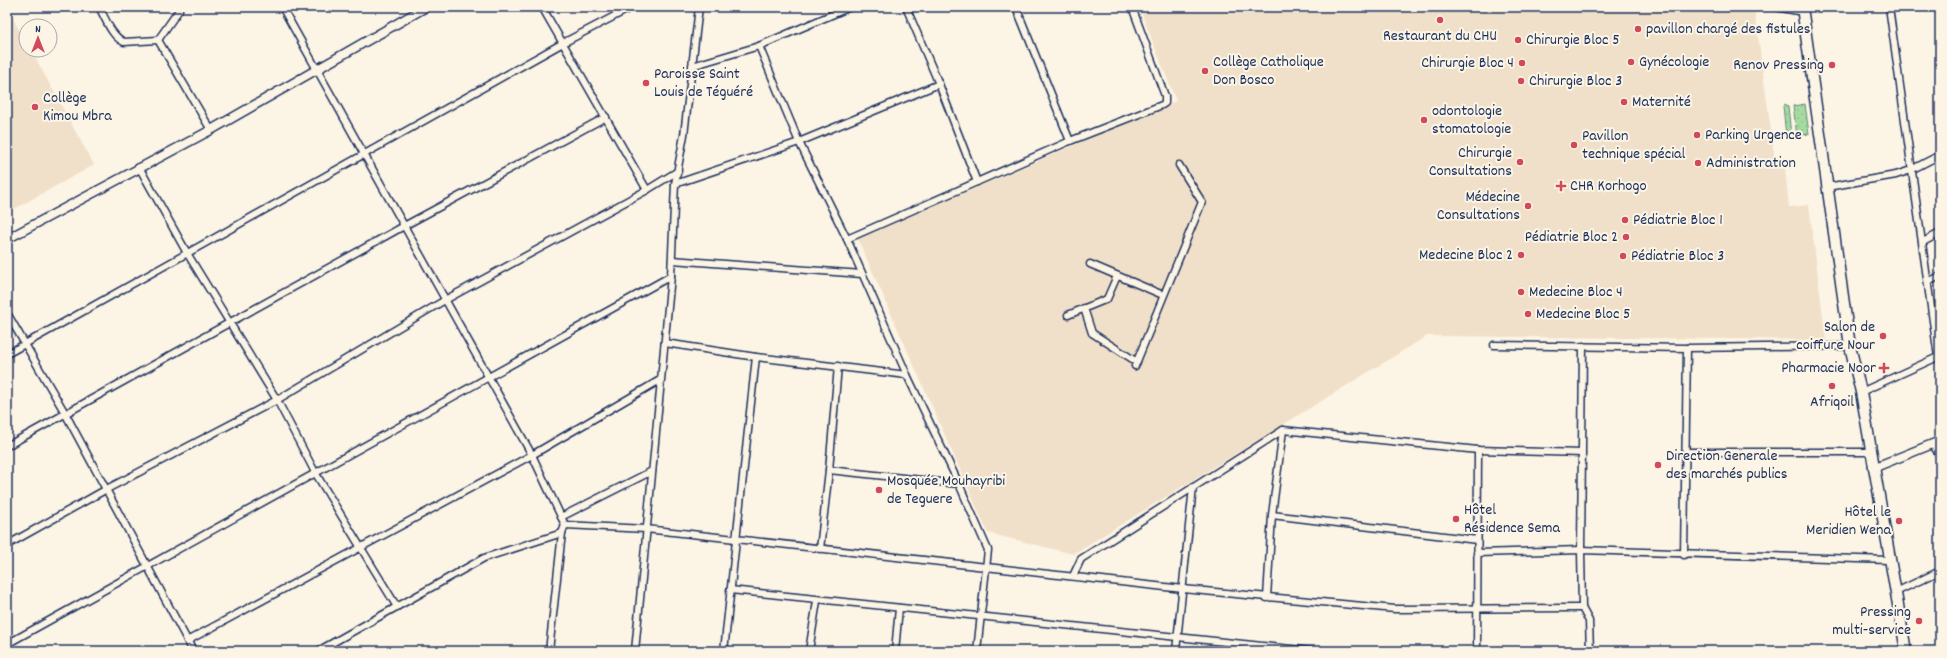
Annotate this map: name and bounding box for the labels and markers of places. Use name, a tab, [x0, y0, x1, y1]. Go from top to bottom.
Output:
marker: Restaurant du CHU	[1435, 15, 1445, 25]
place label: pavillon chargé des fistules	[1646, 18, 1811, 41]
marker: pavillon chargé des fistules	[1633, 24, 1643, 34]
place label: Restaurant du CHU	[1383, 25, 1497, 48]
place label: Chirurgie Bloc 5	[1526, 29, 1620, 52]
marker: Chirurgie Bloc 5	[1513, 35, 1523, 45]
place label: Collège Catholique Don Bosco	[1213, 51, 1324, 92]
place label: Gynécologie	[1639, 51, 1709, 74]
place label: Chirurgie Bloc 4	[1421, 52, 1514, 75]
place label: Renov Pressing	[1733, 54, 1824, 77]
marker: Gynécologie	[1626, 57, 1636, 67]
marker: Chirurgie Bloc 4	[1517, 58, 1527, 68]
marker: Renov Pressing	[1827, 60, 1837, 70]
place label: Paroisse Saint Louis de Téguéré	[654, 63, 753, 104]
marker: Collège Catholique Don Bosco	[1200, 66, 1210, 76]
place label: Chirurgie Bloc 3	[1529, 70, 1622, 93]
marker: Chirurgie Bloc 3	[1516, 76, 1526, 86]
marker: Paroisse Saint Louis de Téguéré	[641, 78, 651, 88]
place label: Collège Kimou Mbra	[43, 87, 112, 128]
place label: Maternité	[1632, 91, 1691, 114]
marker: Maternité	[1619, 97, 1629, 107]
place label: odontologie stomatologie	[1432, 100, 1511, 141]
marker: Collège Kimou Mbra	[30, 102, 40, 112]
marker: odontologie stomatologie	[1419, 115, 1429, 125]
place label: Parking Urgence	[1705, 124, 1802, 147]
place label: Pavillon technique spécial	[1582, 125, 1686, 166]
marker: Parking Urgence	[1692, 130, 1702, 140]
marker: Pavillon technique spécial	[1569, 140, 1579, 150]
place label: Chirurgie Consultations	[1429, 142, 1512, 183]
place label: Administration	[1706, 152, 1796, 175]
marker: Chirurgie Consultations	[1515, 157, 1525, 167]
marker: Administration	[1693, 158, 1703, 168]
place label: CHR Korhogo	[1570, 175, 1647, 198]
marker: CHR Korhogo	[1555, 180, 1567, 192]
place label: Médecine Consultations	[1437, 186, 1520, 227]
marker: Médecine Consultations	[1523, 201, 1533, 211]
place label: Pédiatrie Bloc 1	[1633, 209, 1723, 232]
marker: Pédiatrie Bloc 1	[1620, 215, 1630, 225]
place label: Pédiatrie Bloc 2	[1525, 226, 1618, 249]
marker: Pédiatrie Bloc 2	[1621, 232, 1631, 242]
place label: Medecine Bloc 2	[1419, 244, 1513, 267]
place label: Pédiatrie Bloc 3	[1631, 245, 1724, 268]
marker: Medecine Bloc 2	[1516, 250, 1526, 260]
marker: Pédiatrie Bloc 3	[1618, 251, 1628, 261]
place label: Medecine Bloc 4	[1529, 281, 1623, 304]
marker: Medecine Bloc 4	[1516, 287, 1526, 297]
place label: Medecine Bloc 5	[1536, 303, 1630, 326]
marker: Medecine Bloc 5	[1523, 309, 1533, 319]
place label: Salon de coiffure Nour	[1796, 316, 1875, 357]
marker: Salon de coiffure Nour	[1878, 331, 1888, 341]
place label: Pharmacie Noor	[1781, 357, 1876, 380]
marker: Pharmacie Noor	[1879, 363, 1889, 373]
marker: Afriqoil	[1827, 381, 1837, 391]
place label: Afriqoil	[1810, 391, 1854, 414]
place label: Direction Generale des marchés publics	[1666, 445, 1788, 486]
marker: Direction Generale des marchés publics	[1653, 460, 1663, 470]
place label: Mosquée Mouhayribi de Teguere	[887, 470, 1005, 511]
marker: Mosquée Mouhayribi de Teguere	[874, 485, 884, 495]
place label: Hôtel Résidence Sema	[1464, 499, 1561, 540]
place label: Hôtel le Meridien Wena	[1806, 501, 1891, 542]
marker: Hôtel Résidence Sema	[1451, 514, 1461, 524]
marker: Hôtel le Meridien Wena	[1894, 516, 1904, 526]
place label: Pressing multi-service	[1832, 601, 1911, 642]
marker: Pressing multi-service	[1914, 616, 1924, 626]

